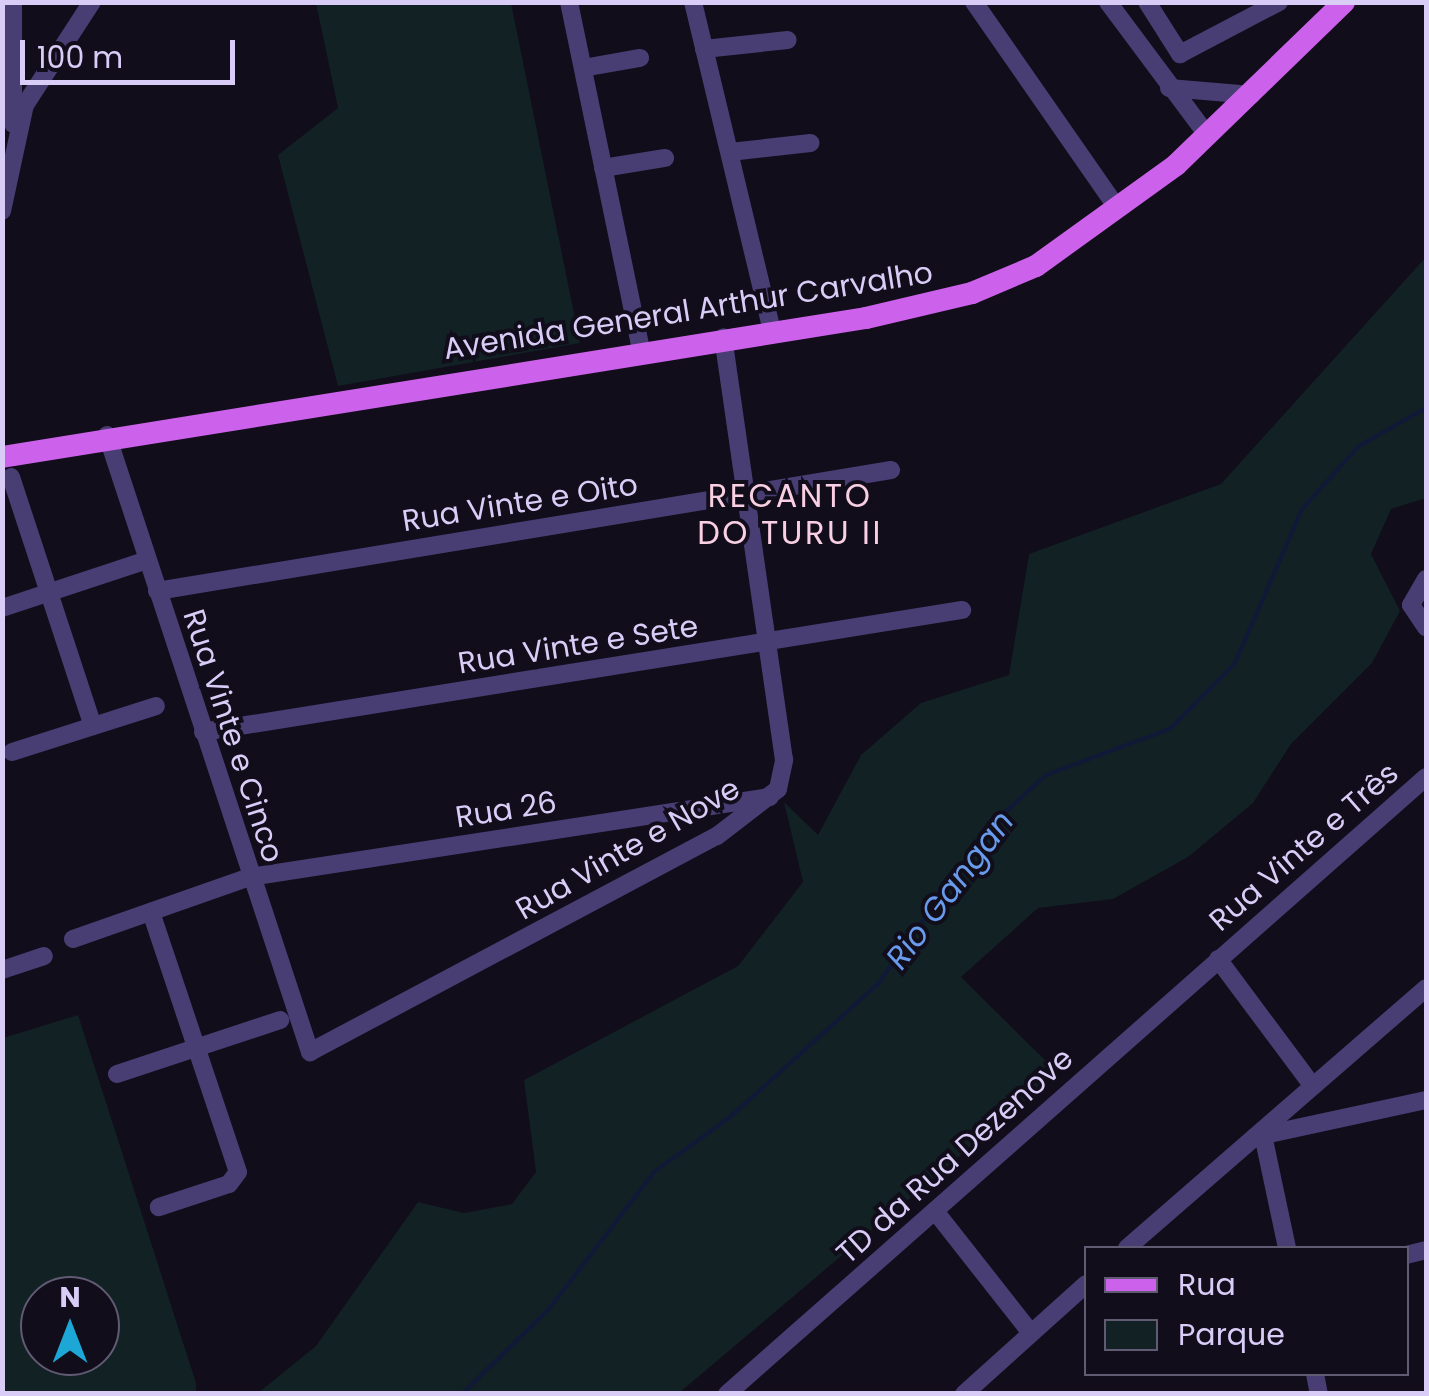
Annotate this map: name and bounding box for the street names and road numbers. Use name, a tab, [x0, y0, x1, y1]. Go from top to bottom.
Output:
street label: Avenida General Arthur Carvalho	[441, 255, 935, 367]
street label: Rua Vinte e Oito	[400, 467, 640, 539]
street label: Rua Vinte e Cinco	[175, 605, 291, 867]
street label: Rua Vinte e Sete	[455, 608, 701, 682]
street label: Rua Vinte e Três	[1202, 755, 1406, 939]
street label: Rua Vinte e Nove	[510, 770, 746, 928]
street label: Rua 26	[453, 784, 559, 836]
street label: TD da Rua Dezenove	[829, 1040, 1081, 1272]

